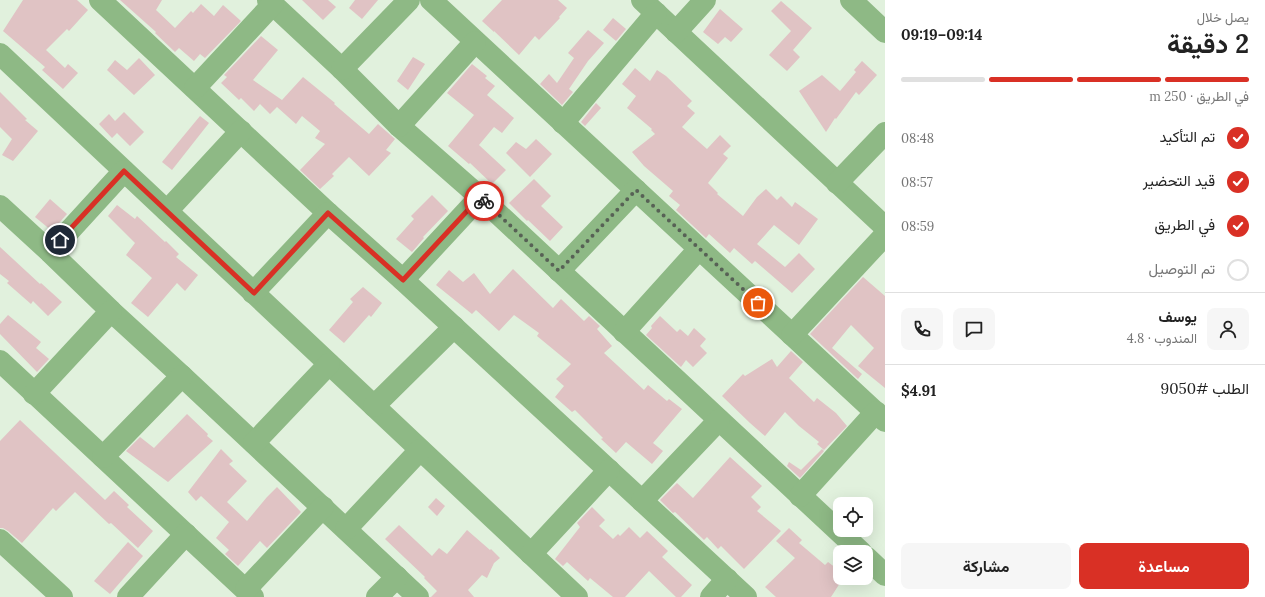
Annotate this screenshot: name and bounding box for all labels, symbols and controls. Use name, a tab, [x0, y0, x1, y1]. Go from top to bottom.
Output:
text: يصل خلال	[1197, 9, 1249, 26]
text: 09:14–09:19	[901, 25, 982, 44]
text: 2 دقيقة	[1167, 27, 1249, 60]
text: في الطريق · 250 m	[1149, 88, 1249, 105]
text: تم التأكيد	[1159, 127, 1215, 146]
icon: check	[1227, 127, 1249, 149]
text: 08:48	[901, 130, 934, 147]
text: قيد التحضير	[1143, 171, 1215, 190]
icon: check	[1227, 171, 1249, 193]
text: 08:57	[901, 174, 933, 191]
courier	[464, 181, 504, 221]
icon: bike	[473, 190, 495, 212]
text: في الطريق	[1155, 215, 1215, 234]
icon: check	[1227, 215, 1249, 237]
text: 08:59	[901, 218, 934, 235]
pin	[43, 223, 77, 257]
icon: home	[49, 229, 71, 251]
text: تم التوصيل	[1149, 259, 1215, 278]
pin	[741, 286, 775, 320]
icon: bag	[747, 292, 769, 314]
text: يوسف	[1159, 307, 1197, 326]
button: phone	[901, 308, 943, 350]
button: chat	[953, 308, 995, 350]
button: person	[1207, 308, 1249, 350]
text: المندوب · 4.8	[1127, 330, 1197, 347]
text: الطلب #9050	[1160, 379, 1249, 398]
text: $4.91	[901, 381, 936, 400]
map controls	[833, 497, 873, 585]
button: locate	[833, 497, 873, 537]
button: مشاركة	[901, 543, 1071, 589]
button: مساعدة	[1079, 543, 1249, 589]
button: layers	[833, 545, 873, 585]

